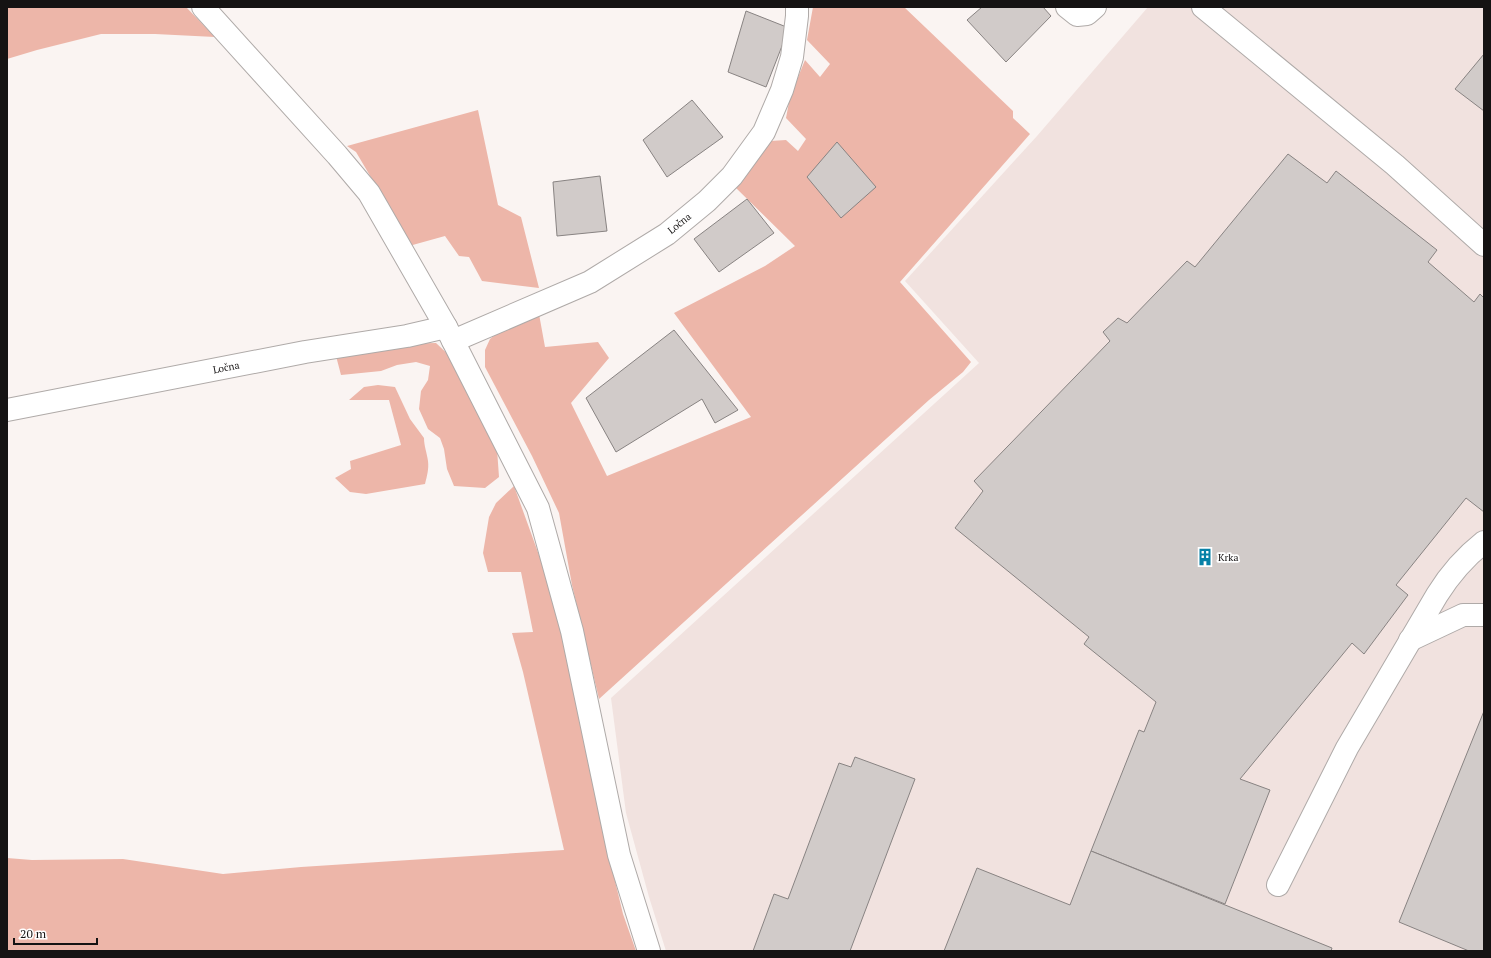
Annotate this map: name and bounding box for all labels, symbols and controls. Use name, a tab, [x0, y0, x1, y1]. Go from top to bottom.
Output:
street label: Ločna	[665, 210, 694, 237]
street label: Ločna	[212, 359, 240, 376]
building icon: Krka	[1195, 547, 1215, 567]
place label: Krka	[1218, 551, 1239, 564]
scale bar	[14, 920, 97, 946]
text: 20 m	[20, 926, 47, 941]

